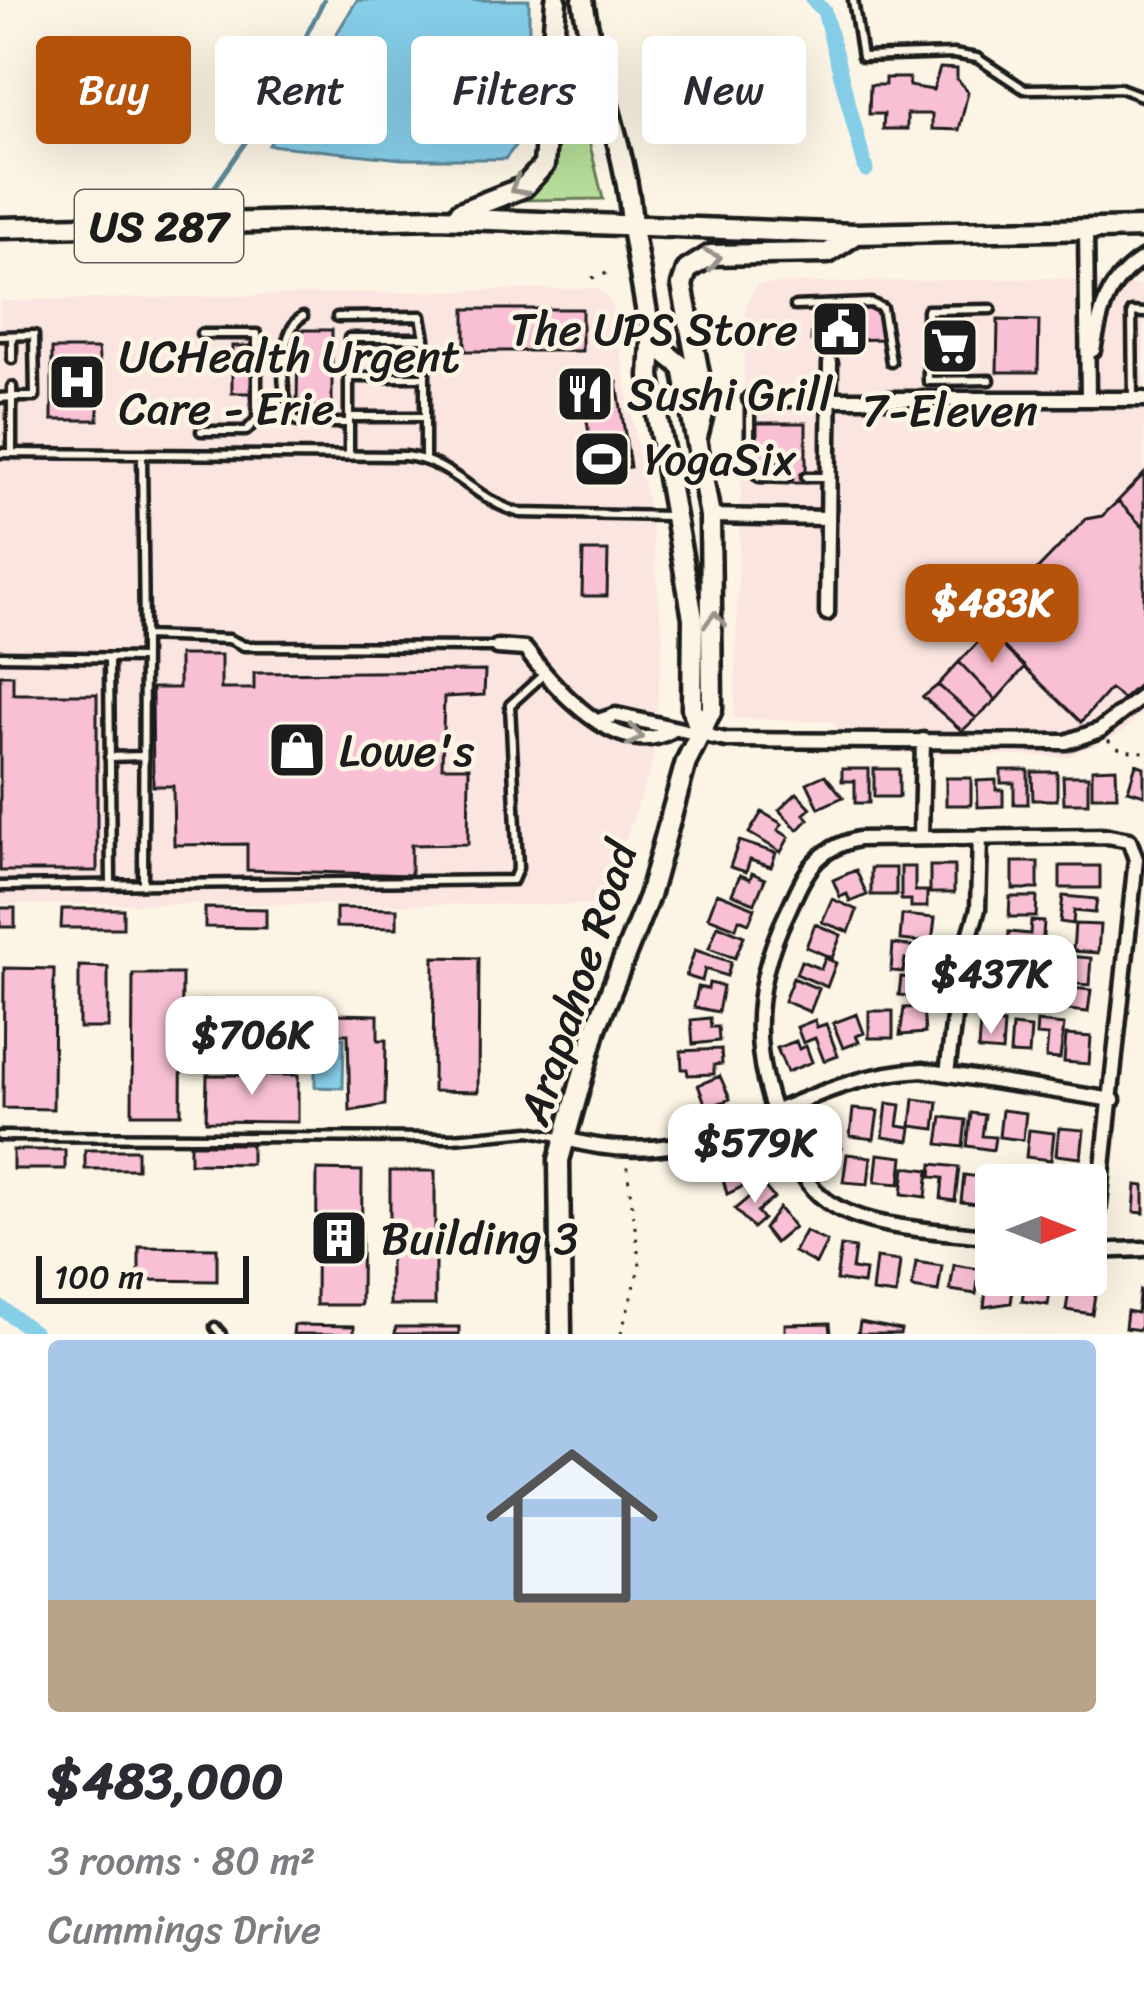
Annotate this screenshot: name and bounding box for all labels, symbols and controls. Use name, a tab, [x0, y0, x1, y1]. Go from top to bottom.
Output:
chip: Buy	[36, 36, 191, 144]
chip: Rent	[215, 36, 387, 144]
chip: Filters	[411, 36, 618, 144]
chip: New	[642, 36, 806, 144]
one-way arrow	[509, 173, 531, 196]
road number: US 287	[75, 190, 243, 262]
one-way arrow	[703, 247, 723, 273]
place label: The UPS Store	[510, 290, 798, 370]
public building icon: The UPS Store	[809, 298, 871, 360]
supermarket icon: 7-Eleven	[919, 315, 981, 377]
place label: UCHealth Urgent Care - Erie	[119, 317, 460, 449]
hospital icon: UCHealth Urgent Care - Erie	[46, 351, 108, 413]
place label: Sushi Grill	[627, 355, 834, 435]
restaurant icon: Sushi Grill	[554, 363, 616, 425]
place label: 7-Eleven	[862, 371, 1038, 451]
place label: YogaSix	[644, 420, 797, 500]
sports icon: YogaSix	[571, 428, 633, 490]
pin: $483K	[908, 564, 1076, 666]
text: $483K	[932, 568, 1052, 637]
one-way arrow	[702, 610, 728, 629]
place label: Lowe's	[339, 711, 475, 791]
shop icon: Lowe's	[266, 719, 328, 781]
one-way arrow	[624, 722, 644, 747]
street label: Arapahoe Road	[494, 828, 662, 1136]
pin: $437K	[907, 935, 1075, 1037]
text: $437K	[932, 939, 1050, 1008]
pin: $706K	[168, 996, 336, 1098]
text: $706K	[192, 1000, 312, 1069]
pin: $579K	[671, 1104, 839, 1206]
text: $579K	[695, 1108, 815, 1177]
north arrow	[975, 1164, 1107, 1296]
map controls	[975, 1164, 1107, 1296]
place label: Building 3	[381, 1199, 578, 1279]
building icon: Building 3	[308, 1207, 370, 1269]
text: 100 m	[54, 1248, 144, 1306]
scale bar	[36, 1250, 249, 1303]
icon: home	[464, 1418, 680, 1634]
text: $483,000	[48, 1736, 283, 1826]
text: 3 rooms · 80 m²	[48, 1826, 315, 1895]
text: Cummings Drive	[48, 1895, 321, 1964]

